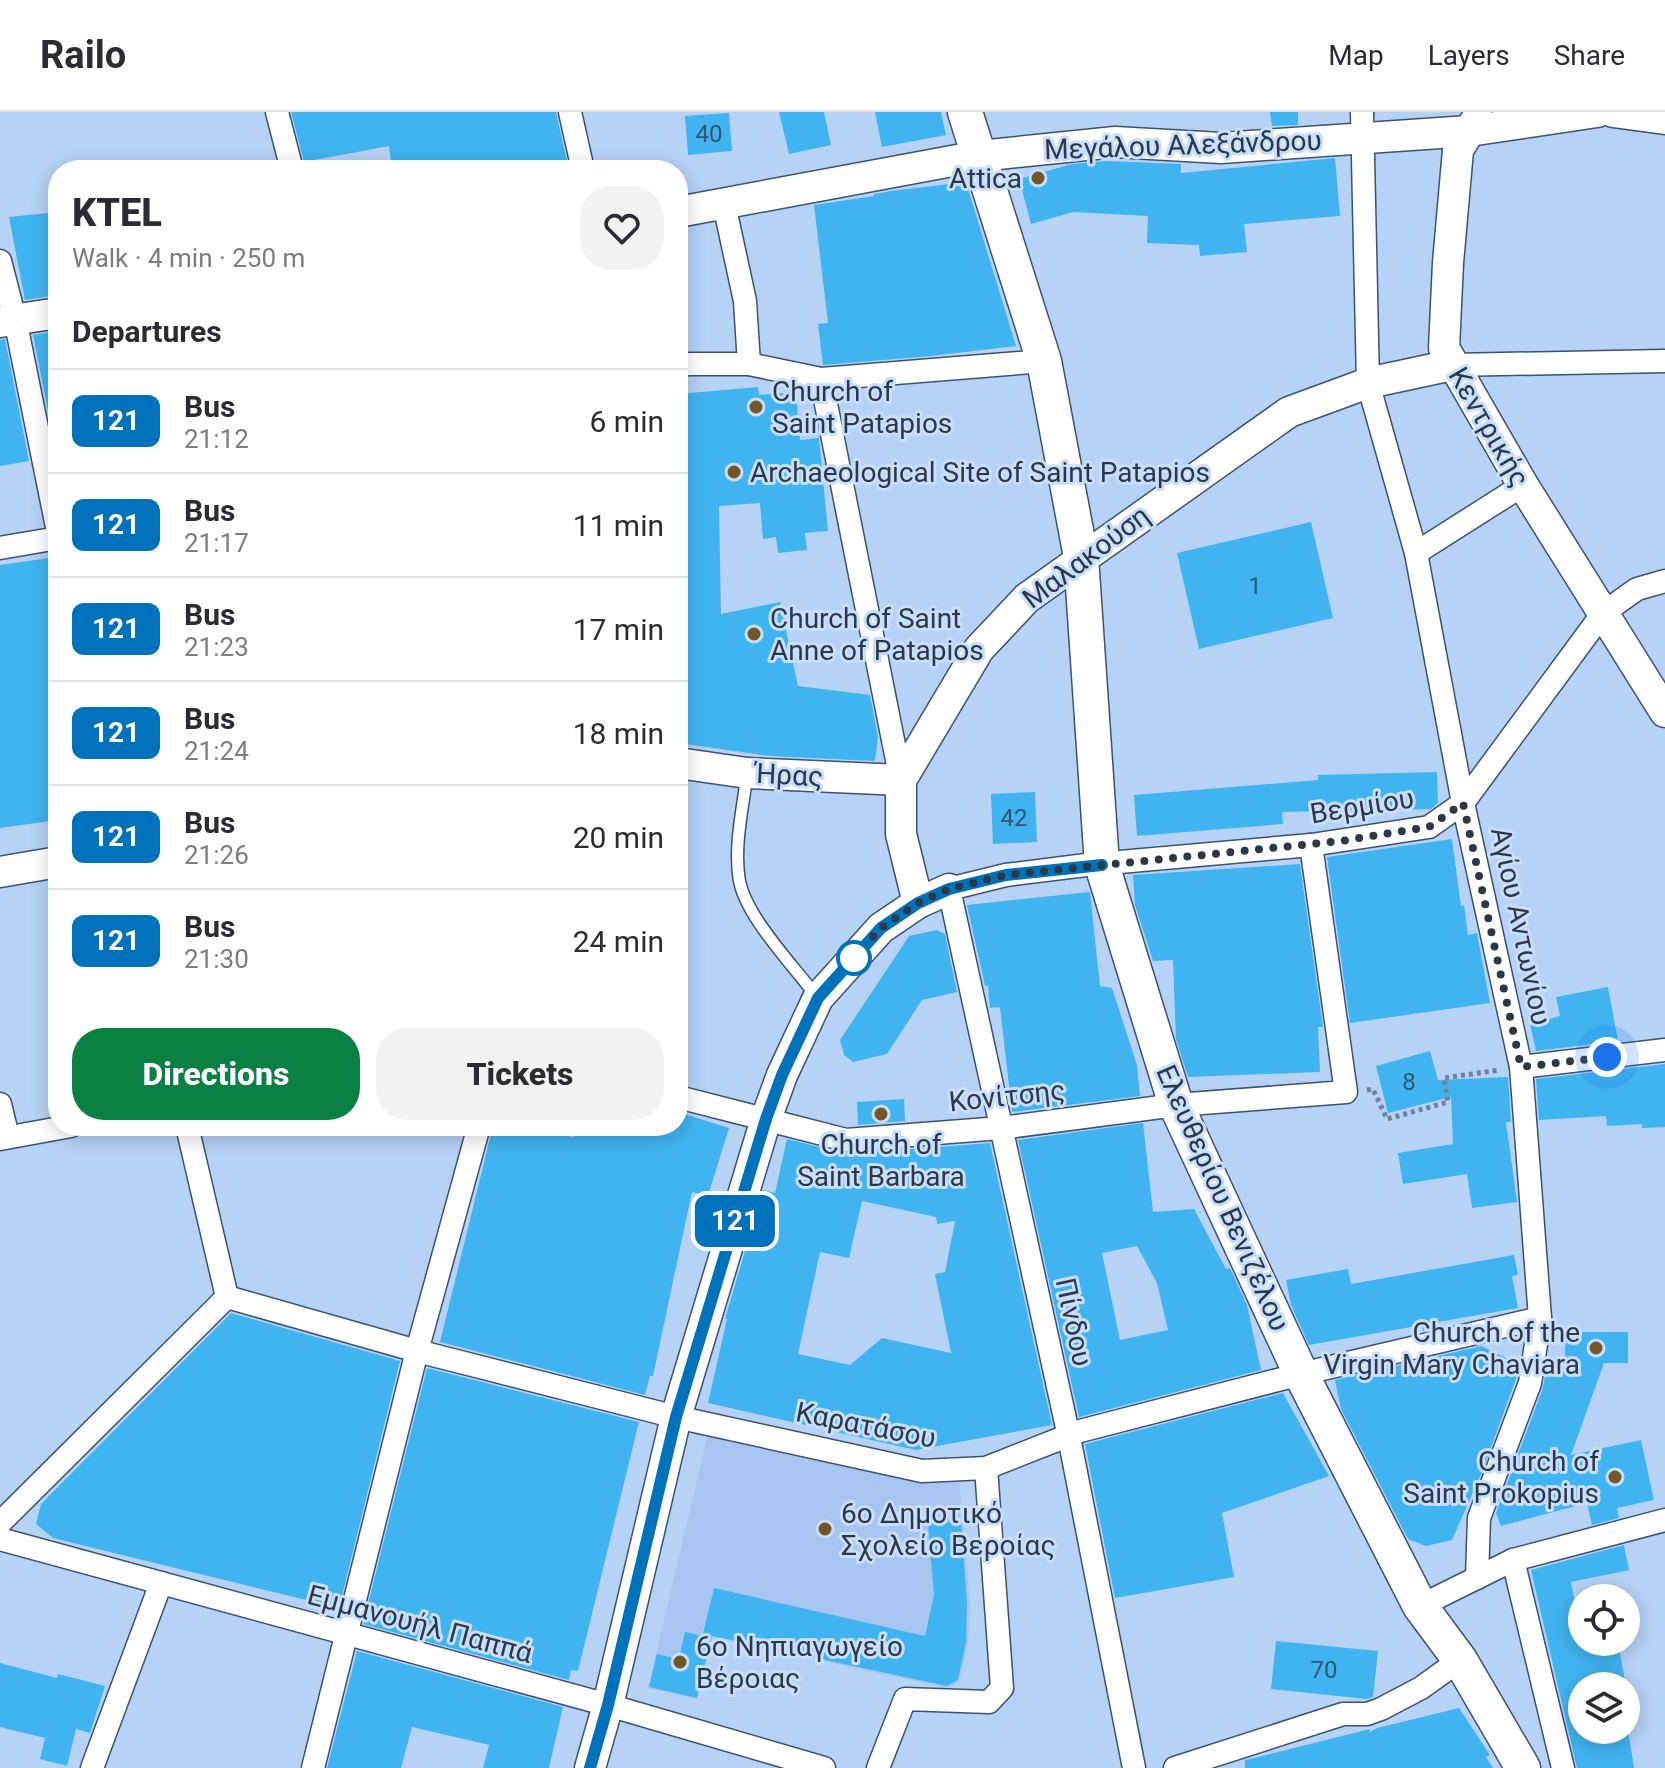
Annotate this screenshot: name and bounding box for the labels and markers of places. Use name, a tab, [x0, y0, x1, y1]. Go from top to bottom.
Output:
place label: Attica	[949, 162, 1022, 195]
marker: Attica	[1029, 169, 1047, 187]
place label: Church of Saint Patapios	[772, 375, 952, 440]
marker: Church of Saint Patapios	[747, 398, 765, 416]
place label: Archaeological Site of Saint Patapios	[750, 456, 1210, 489]
marker: Archaeological Site of Saint Patapios	[725, 463, 743, 481]
place label: Church of Saint Anne of Patapios	[770, 602, 984, 667]
marker: Church of Saint Anne of Patapios	[745, 625, 763, 643]
unlabelled marker	[837, 941, 871, 975]
marker: Church of Saint Barbara	[872, 1105, 890, 1123]
place label: Church of Saint Barbara	[797, 1128, 965, 1193]
place label: Church of the Virgin Mary Chaviara	[1323, 1316, 1580, 1381]
marker: Church of the Virgin Mary Chaviara	[1587, 1339, 1605, 1357]
place label: Church of Saint Prokopius	[1403, 1445, 1599, 1510]
marker: Church of Saint Prokopius	[1606, 1468, 1624, 1486]
place label: 6ο Δημοτικό Σχολείο Βεροίας	[841, 1497, 1055, 1562]
marker: 6ο Δημοτικό Σχολείο Βεροίας	[816, 1520, 834, 1538]
place label: 6ο Νηπιαγωγείο Βέροιας	[696, 1630, 903, 1695]
marker: 6ο Νηπιαγωγείο Βέροιας	[671, 1653, 689, 1671]

